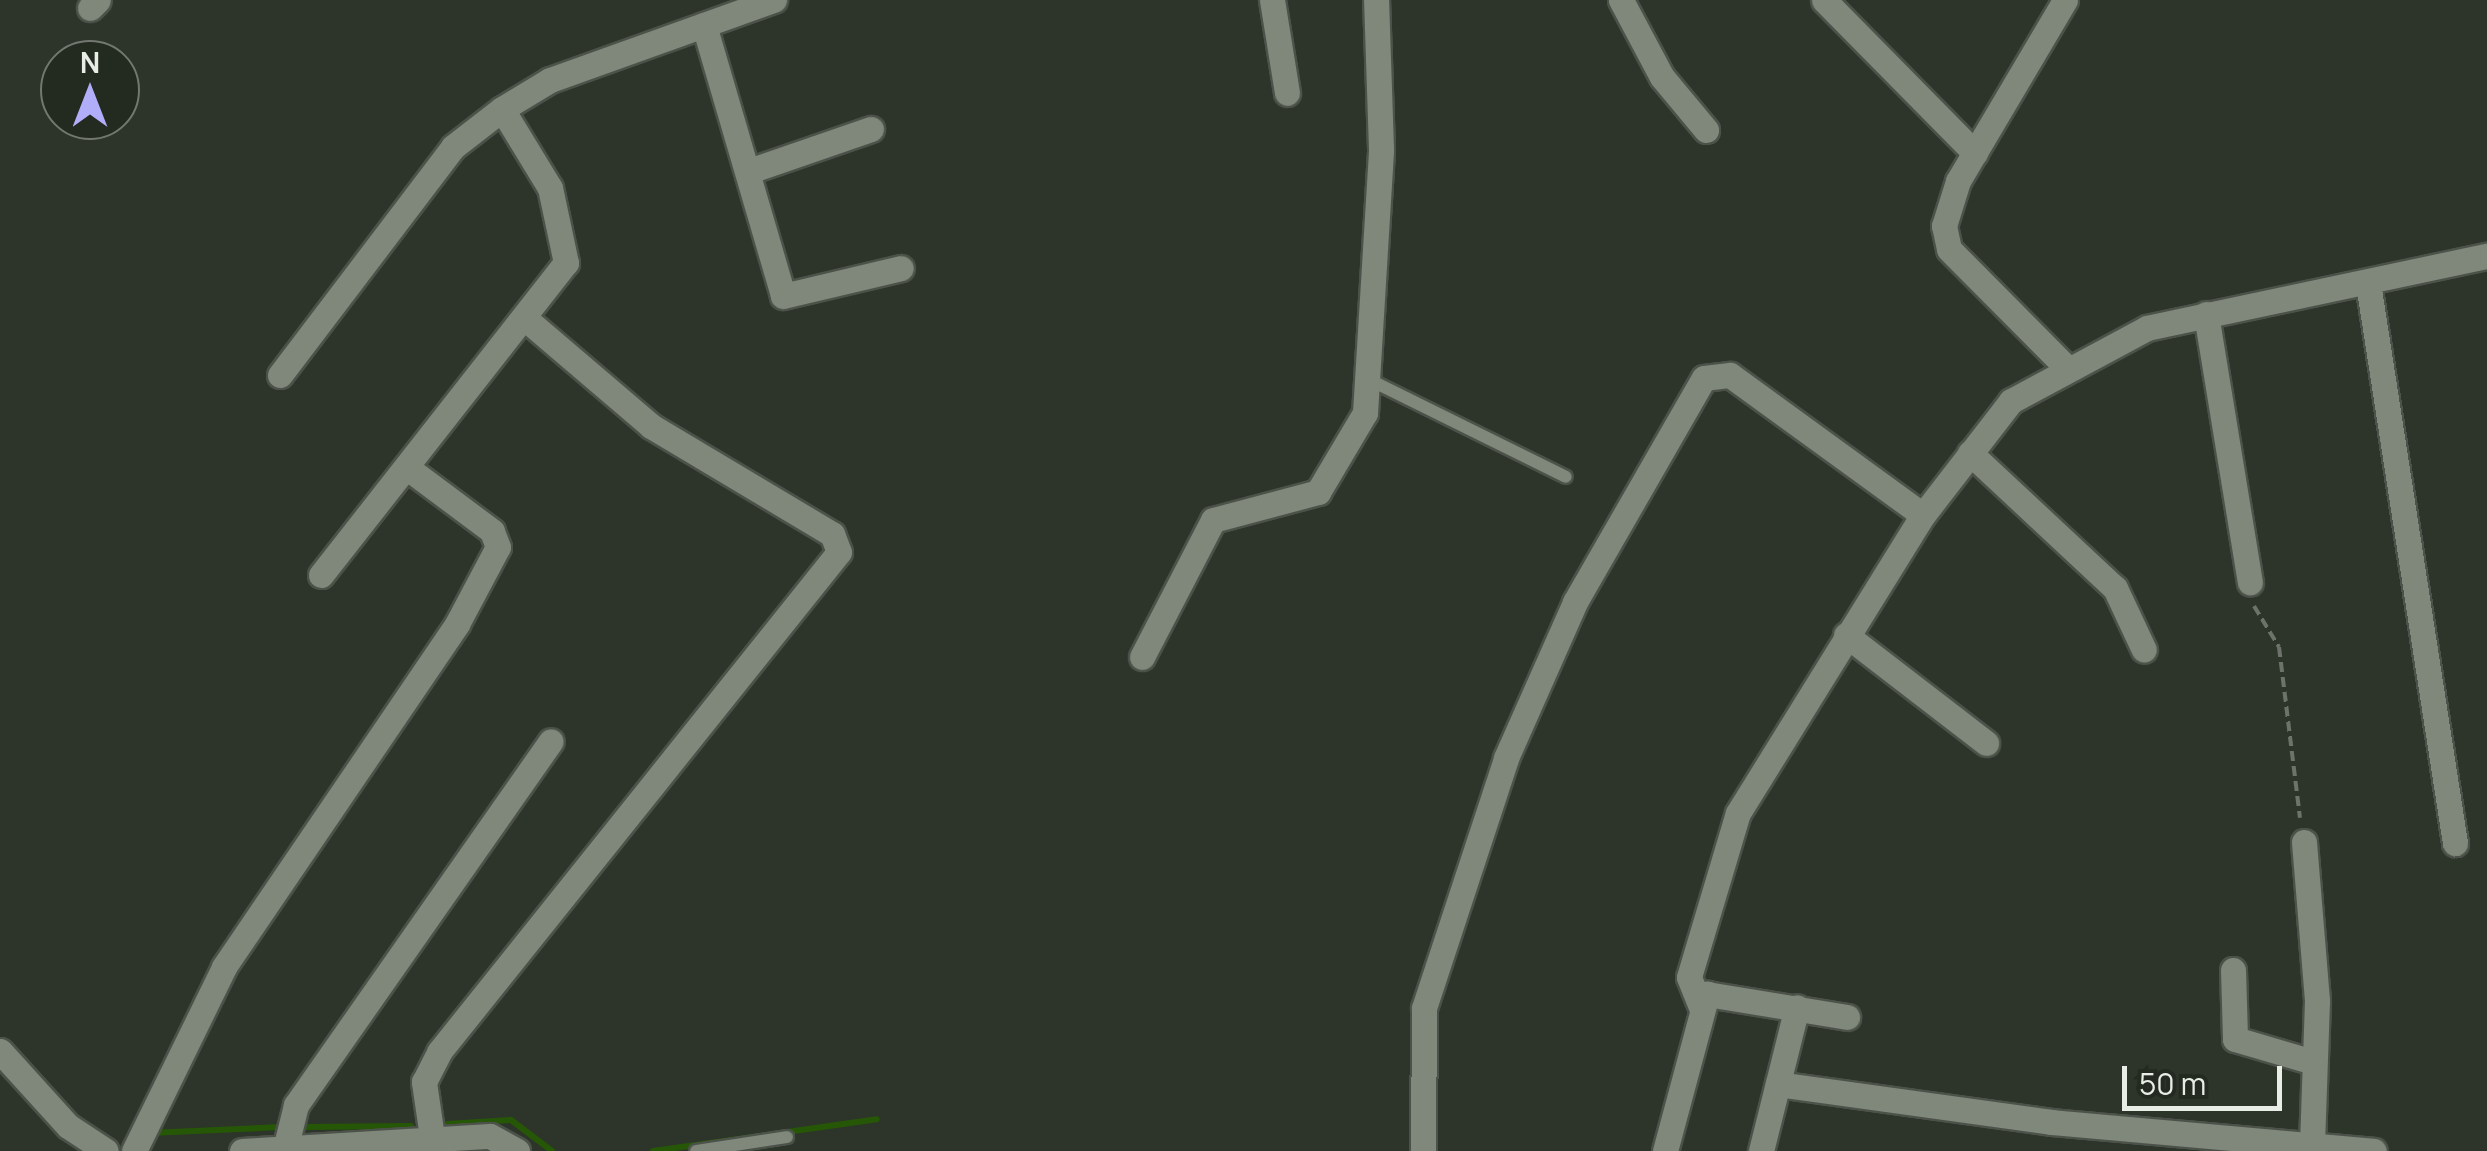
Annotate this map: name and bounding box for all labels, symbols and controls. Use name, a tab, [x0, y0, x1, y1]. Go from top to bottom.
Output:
north arrow	[40, 40, 140, 140]
text: N	[80, 43, 100, 81]
scale bar	[2127, 1046, 2287, 1108]
text: 50 m	[2139, 1063, 2206, 1104]

